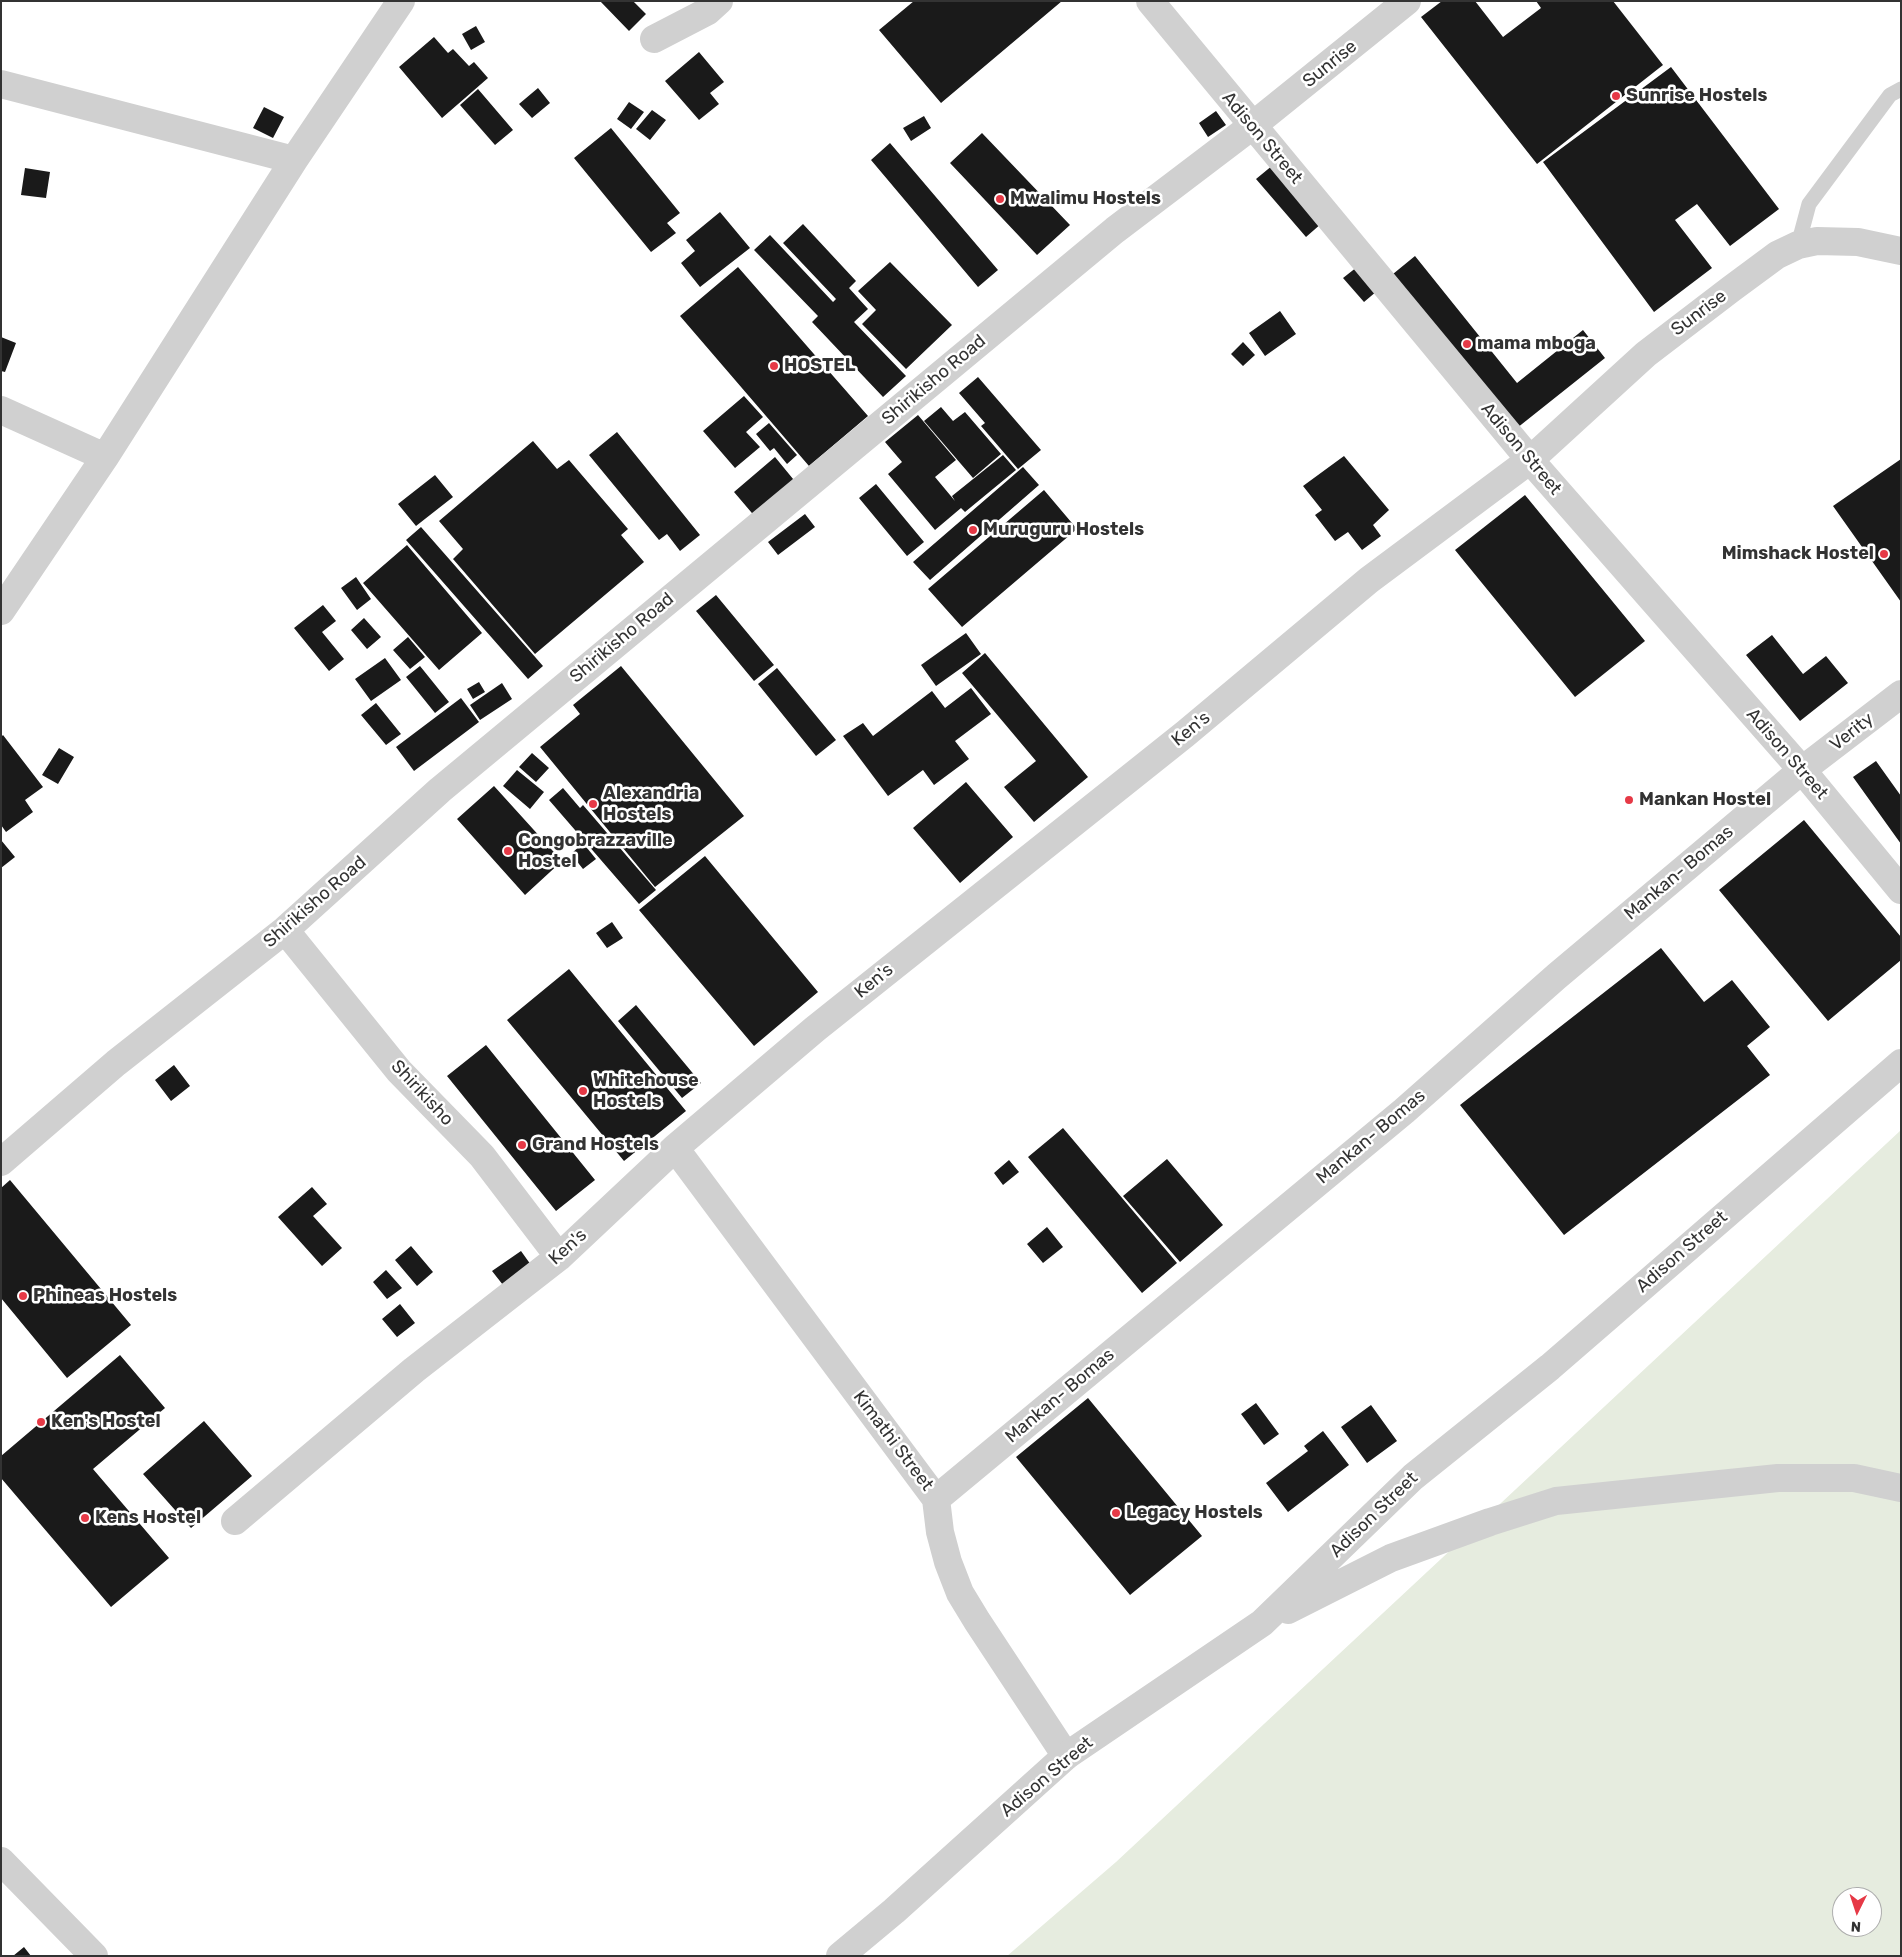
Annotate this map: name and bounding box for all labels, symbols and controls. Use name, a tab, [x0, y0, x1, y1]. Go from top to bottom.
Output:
street label: Sunrise	[1299, 36, 1361, 92]
place label: Sunrise Hostels	[1626, 85, 1767, 107]
street label: Adison Street	[1217, 87, 1307, 189]
marker: Sunrise Hostels	[1610, 90, 1622, 102]
place label: Mwalimu Hostels	[1010, 188, 1161, 210]
marker: Mwalimu Hostels	[994, 193, 1006, 205]
street label: Sunrise	[1667, 285, 1731, 341]
street label: Shirikisho Road	[878, 330, 990, 430]
place label: mama mboga	[1477, 333, 1596, 355]
marker: mama mboga	[1461, 338, 1473, 350]
place label: HOSTEL	[784, 355, 856, 377]
marker: HOSTEL	[768, 360, 780, 372]
street label: Adison Street	[1476, 398, 1566, 500]
place label: Muruguru Hostels	[983, 519, 1144, 541]
marker: Muruguru Hostels	[967, 524, 979, 536]
place label: Mimshack Hostel	[1722, 543, 1874, 565]
marker: Mimshack Hostel	[1878, 548, 1890, 560]
street label: Shirikisho Road	[566, 588, 678, 688]
street label: Adison Street	[1741, 704, 1833, 804]
street label: Ken's	[1167, 707, 1215, 751]
street label: Verity	[1826, 708, 1878, 756]
place label: Alexandria Hostels	[603, 783, 699, 826]
place label: Mankan Hostel	[1639, 789, 1771, 811]
marker: Mankan Hostel	[1623, 794, 1635, 806]
marker: Alexandria Hostels	[587, 798, 599, 810]
street label: Mankan- Bomas	[1620, 821, 1738, 925]
place label: Congobrazzaville Hostel	[518, 830, 673, 872]
marker: Congobrazzaville Hostel	[502, 845, 514, 857]
street label: Shirikisho Road	[259, 852, 371, 952]
street label: Ken's	[850, 959, 898, 1003]
street label: Shirikisho	[386, 1056, 458, 1130]
place label: Whitehouse Hostels	[593, 1070, 699, 1112]
marker: Whitehouse Hostels	[577, 1085, 589, 1097]
street label: Mankan- Bomas	[1312, 1085, 1430, 1189]
place label: Grand Hostels	[532, 1134, 659, 1156]
marker: Grand Hostels	[516, 1139, 528, 1151]
street label: Adison Street	[1632, 1206, 1732, 1298]
street label: Ken's	[545, 1224, 591, 1270]
place label: Phineas Hostels	[33, 1285, 177, 1307]
marker: Phineas Hostels	[17, 1290, 29, 1302]
street label: Mankan- Bomas	[1001, 1344, 1119, 1448]
street label: Kimathi Street	[848, 1387, 938, 1495]
place label: Ken's Hostel	[51, 1411, 161, 1433]
marker: Ken's Hostel	[35, 1416, 47, 1428]
street label: Adison Street	[1326, 1468, 1422, 1562]
place label: Legacy Hostels	[1126, 1502, 1263, 1524]
place label: Kens Hostel	[95, 1507, 201, 1529]
marker: Legacy Hostels	[1110, 1507, 1122, 1519]
marker: Kens Hostel	[79, 1512, 91, 1524]
street label: Adison Street	[996, 1732, 1098, 1822]
north arrow	[1832, 1887, 1882, 1937]
text: N	[1850, 1918, 1862, 1935]

